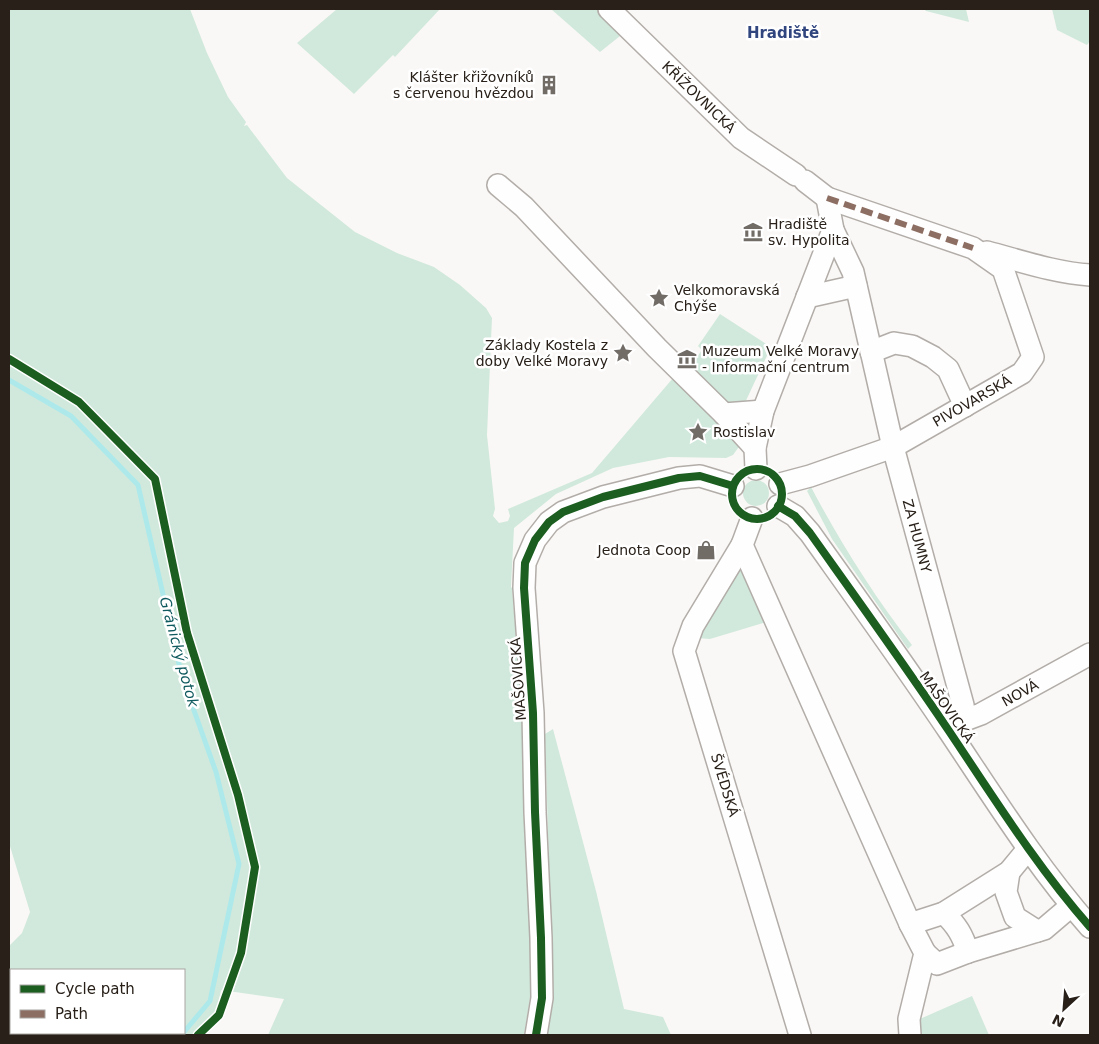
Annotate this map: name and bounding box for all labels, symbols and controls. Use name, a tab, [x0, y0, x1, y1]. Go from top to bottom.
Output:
district label: Hradiště	[747, 24, 819, 42]
street label: KŘÍŽOVNICKÁ	[659, 57, 740, 136]
place label: Klášter křižovníků s červenou hvězdou	[393, 69, 534, 101]
building icon: Klášter křižovníků s červenou hvězdou	[538, 74, 560, 96]
place label: Hradiště sv. Hypolita	[768, 216, 850, 248]
museum icon: Hradiště sv. Hypolita	[742, 221, 764, 243]
place label: Velkomoravská Chýše	[674, 282, 780, 314]
place icon: Velkomoravská Chýše	[648, 287, 670, 309]
place label: Základy Kostela z doby Velké Moravy	[476, 337, 608, 369]
place icon: Základy Kostela z doby Velké Moravy	[612, 342, 634, 364]
place label: Muzeum Velké Moravy - Informační centrum	[702, 343, 859, 375]
museum icon: Muzeum Velké Moravy - Informační centrum	[676, 348, 698, 370]
street label: PIVOVARSKÁ	[930, 372, 1014, 430]
place icon: Rostislav	[687, 421, 709, 443]
place label: Rostislav	[713, 424, 775, 440]
street label: ZA HUMNY	[900, 497, 935, 575]
shop icon: Jednota Coop	[695, 539, 717, 561]
place label: Jednota Coop	[597, 542, 691, 558]
water label: Gránický potok	[156, 595, 203, 710]
street label: MAŠOVICKÁ	[506, 636, 529, 721]
street label: MAŠOVICKÁ	[917, 668, 979, 746]
street label: NOVÁ	[999, 676, 1042, 710]
street label: ŠVÉDSKÁ	[708, 751, 743, 819]
legend	[10, 969, 185, 1034]
text: Cycle path	[55, 980, 135, 998]
north arrow	[1039, 984, 1089, 1034]
text: Path	[55, 1005, 88, 1023]
text: N	[1050, 1011, 1067, 1030]

